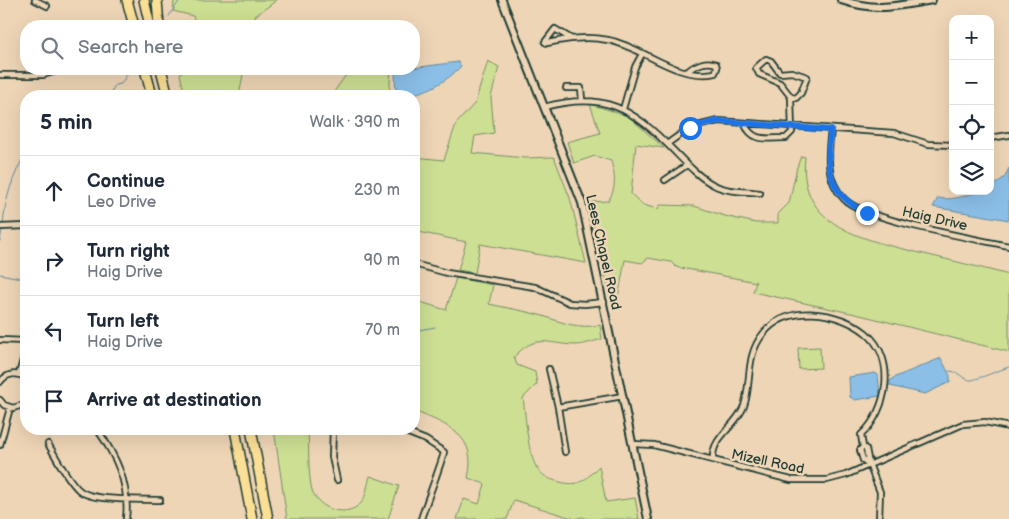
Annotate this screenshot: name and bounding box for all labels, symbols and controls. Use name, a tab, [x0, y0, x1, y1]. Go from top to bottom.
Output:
map controls	[949, 15, 994, 195]
button: +	[949, 15, 994, 60]
search box	[20, 20, 420, 75]
icon: search	[38, 34, 66, 62]
text: Search here	[78, 36, 183, 59]
button: −	[949, 60, 994, 105]
button: locate	[949, 105, 994, 150]
text: 5 min	[40, 110, 93, 135]
text: Walk · 390 m	[309, 113, 400, 132]
route start	[679, 117, 702, 140]
button: layers	[949, 150, 994, 195]
text: Continue	[87, 170, 165, 193]
icon: ahead	[40, 177, 68, 205]
text: 230 m	[354, 181, 400, 200]
text: Leo Drive	[87, 193, 156, 212]
street label: Lees Chapel Road	[582, 193, 625, 311]
route end	[856, 202, 879, 225]
street label: Haig Drive	[901, 203, 969, 234]
text: Turn right	[87, 240, 170, 263]
icon: right	[40, 247, 68, 275]
text: 90 m	[364, 251, 400, 270]
text: Haig Drive	[87, 263, 163, 282]
text: Turn left	[87, 310, 159, 333]
icon: left	[40, 317, 68, 345]
text: 70 m	[365, 321, 400, 340]
text: Haig Drive	[87, 333, 163, 352]
icon: arrive	[40, 387, 68, 415]
text: Arrive at destination	[87, 389, 262, 412]
street label: Mizell Road	[730, 445, 806, 477]

